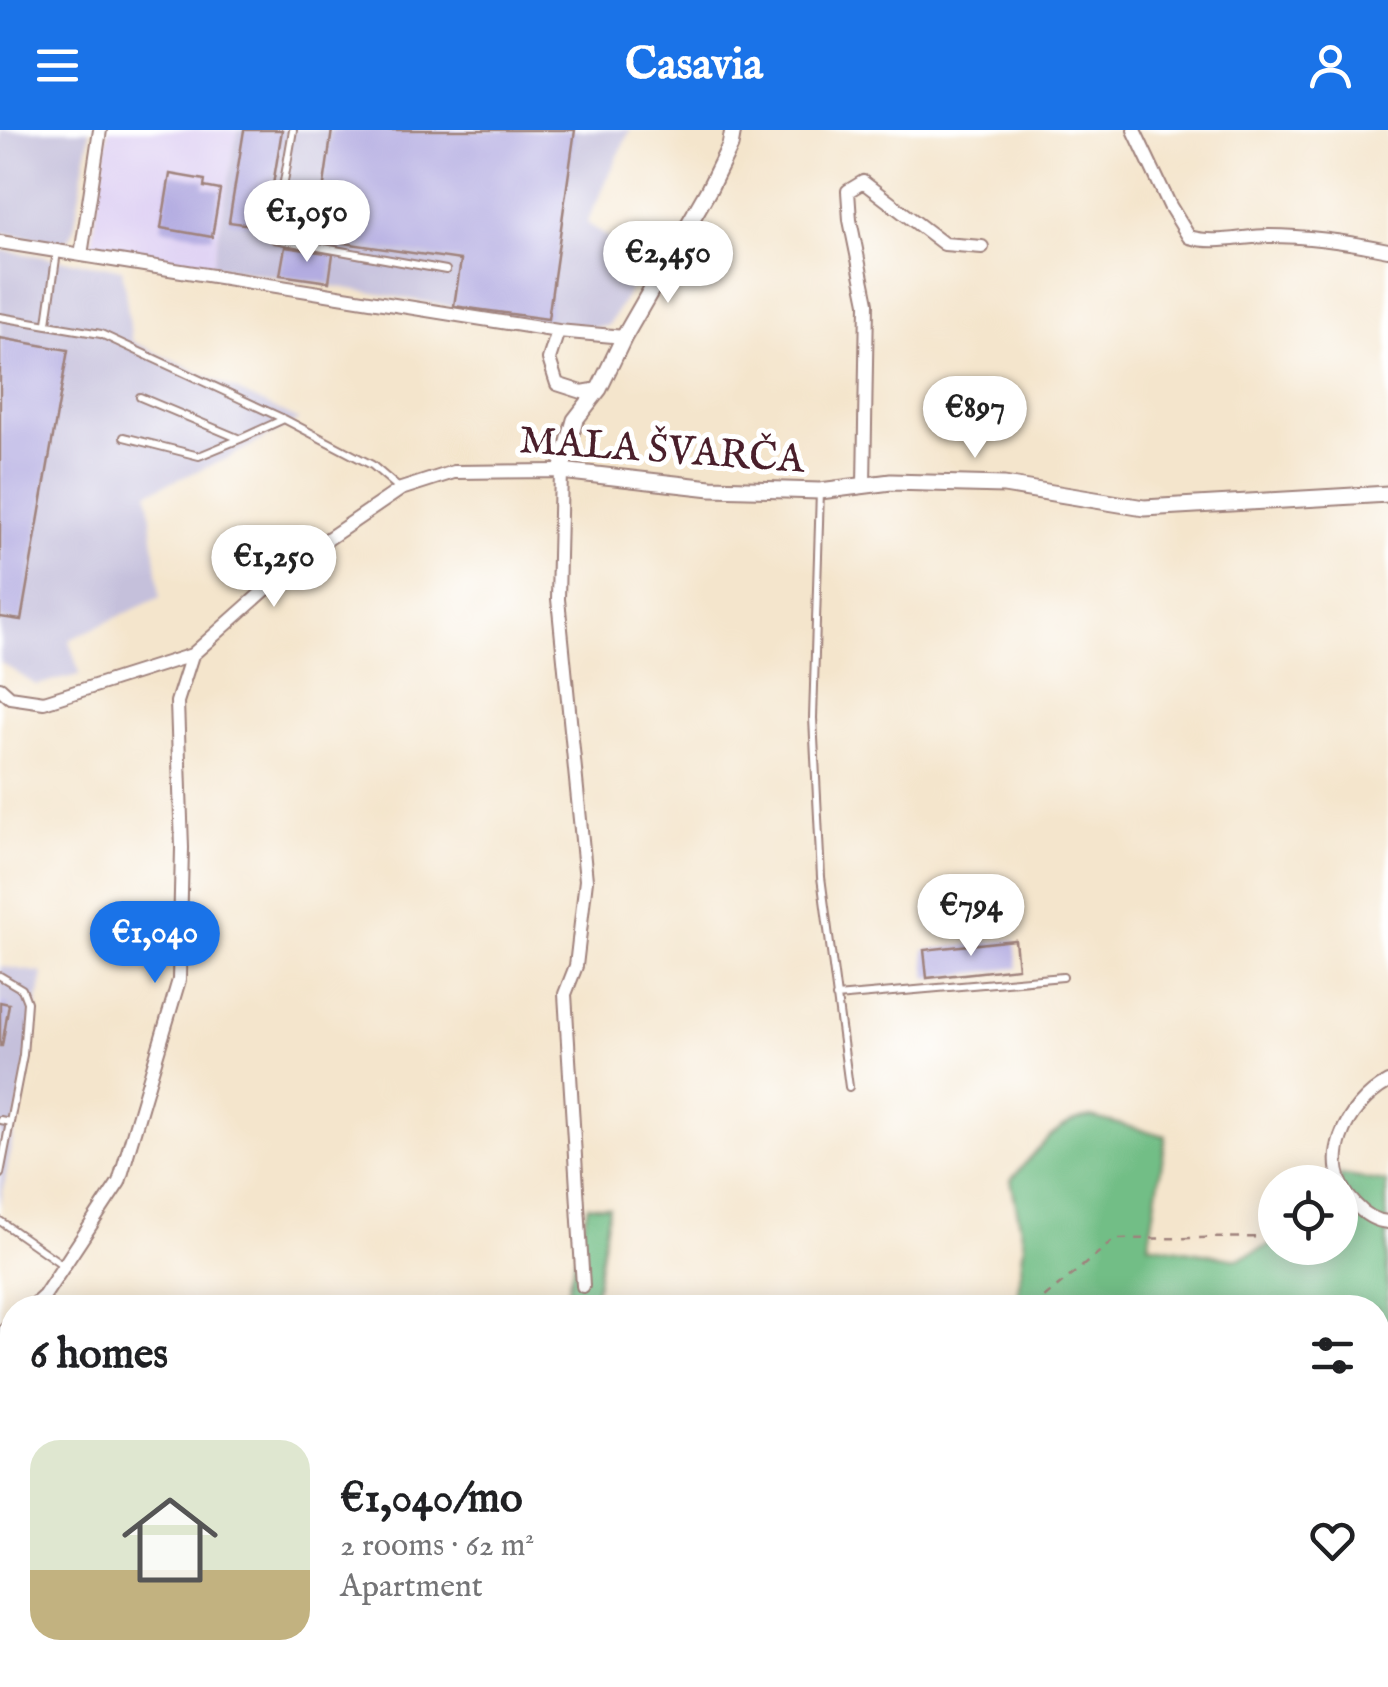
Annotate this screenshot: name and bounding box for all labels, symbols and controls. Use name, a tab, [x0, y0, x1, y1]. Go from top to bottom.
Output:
text: Casavia	[625, 37, 763, 94]
icon: menu	[30, 38, 85, 93]
icon: person	[1303, 38, 1358, 93]
pin: €1,050	[226, 180, 388, 265]
text: €1,050	[266, 192, 348, 233]
pin: €2,450	[587, 221, 749, 306]
text: €2,450	[625, 233, 711, 274]
pin: €897	[916, 376, 1034, 461]
text: €897	[945, 388, 1005, 429]
street label: MALA ŠVARČA	[518, 415, 807, 487]
pin: €1,250	[193, 525, 355, 610]
text: €1,250	[233, 537, 315, 578]
pin: €794	[912, 874, 1030, 959]
text: €794	[939, 886, 1003, 927]
pin: €1,040	[74, 901, 236, 986]
text: €1,040	[112, 913, 198, 954]
map controls	[1258, 1165, 1358, 1265]
button: locate	[1258, 1165, 1358, 1265]
icon: filters	[1305, 1328, 1360, 1383]
text: 6 homes	[30, 1329, 168, 1382]
text: €1,040/mo	[340, 1473, 523, 1526]
icon: home	[110, 1480, 230, 1600]
icon: heart	[1305, 1513, 1360, 1568]
text: 2 rooms · 62 m²	[340, 1526, 534, 1567]
text: Apartment	[340, 1567, 483, 1608]

